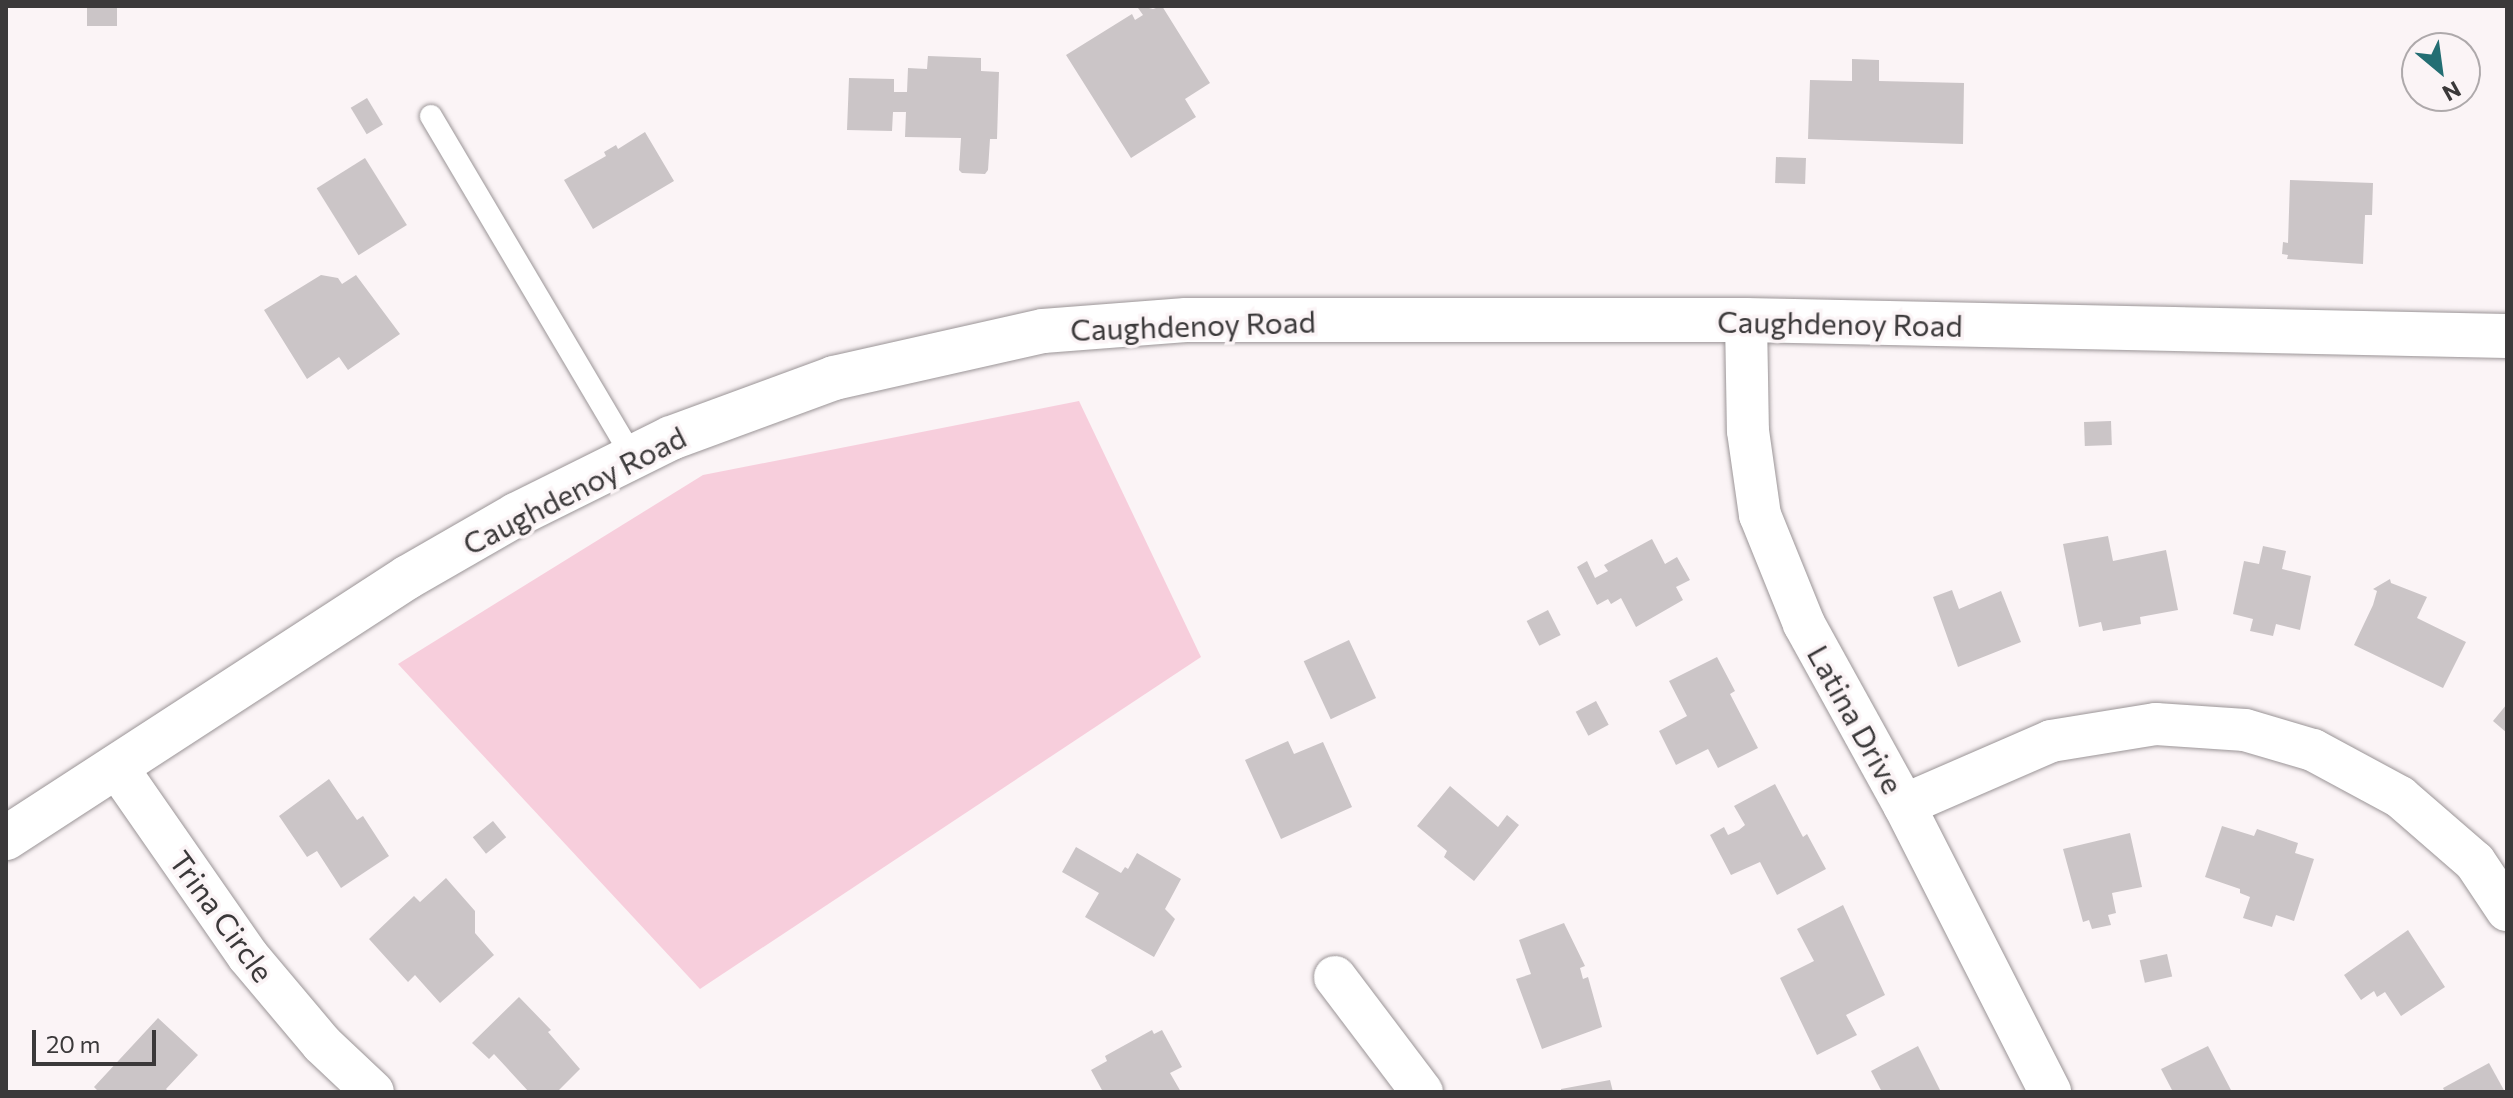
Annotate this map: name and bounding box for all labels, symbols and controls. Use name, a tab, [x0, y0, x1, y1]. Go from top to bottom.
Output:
north arrow	[2401, 32, 2481, 112]
text: N	[2438, 76, 2466, 107]
street label: Caughdenoy Road	[1070, 303, 1316, 347]
street label: Caughdenoy Road	[1717, 303, 1963, 343]
street label: Caughdenoy Road	[456, 418, 692, 562]
street label: Latina Drive	[1801, 639, 1911, 799]
street label: Trina Circle	[162, 844, 282, 988]
scale bar	[36, 1014, 160, 1064]
text: 20 m	[46, 1029, 100, 1058]

